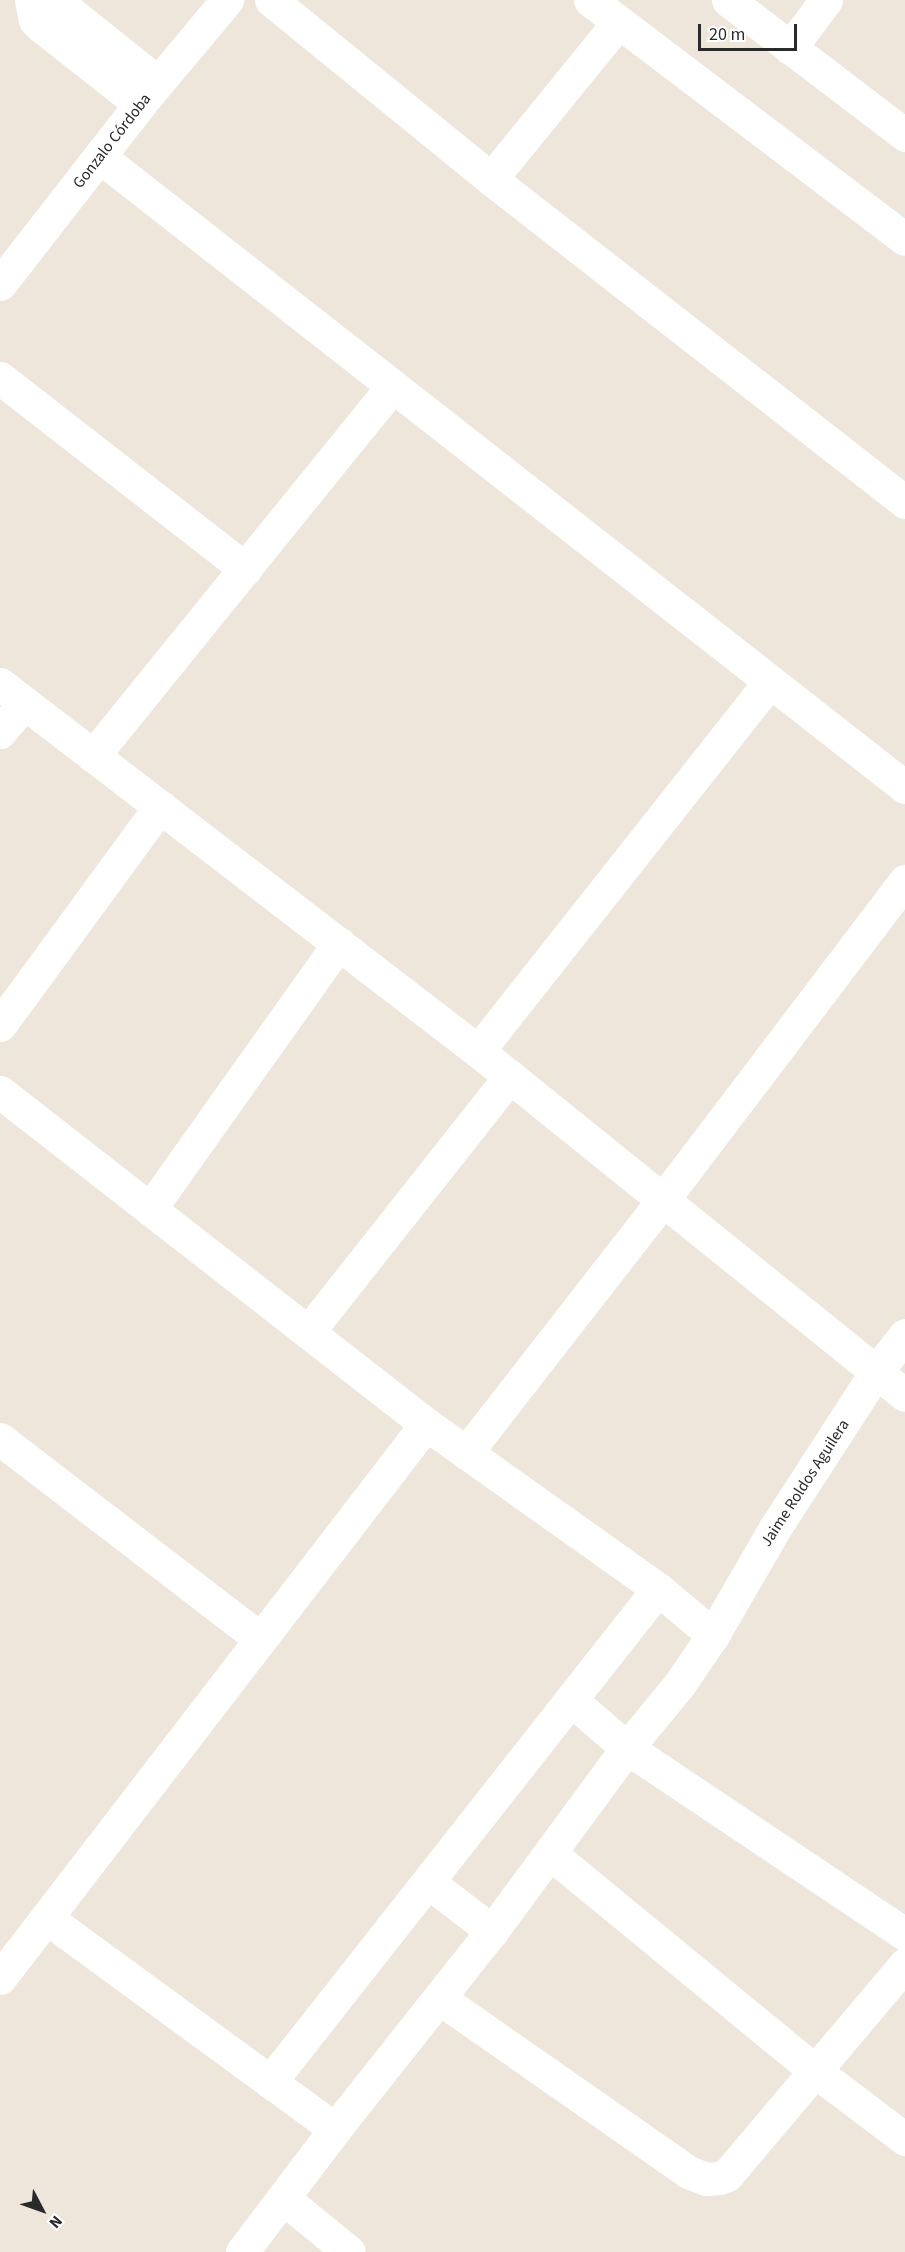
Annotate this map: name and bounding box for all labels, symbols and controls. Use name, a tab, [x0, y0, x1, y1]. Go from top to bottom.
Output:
scale bar	[701, 12, 800, 50]
text: 20 m	[709, 22, 745, 47]
street label: Gonzalo Córdoba	[69, 90, 155, 192]
street label: Jaime Roldos Aguilera	[757, 1416, 853, 1550]
north arrow	[12, 2180, 72, 2240]
text: N	[44, 2211, 67, 2233]

